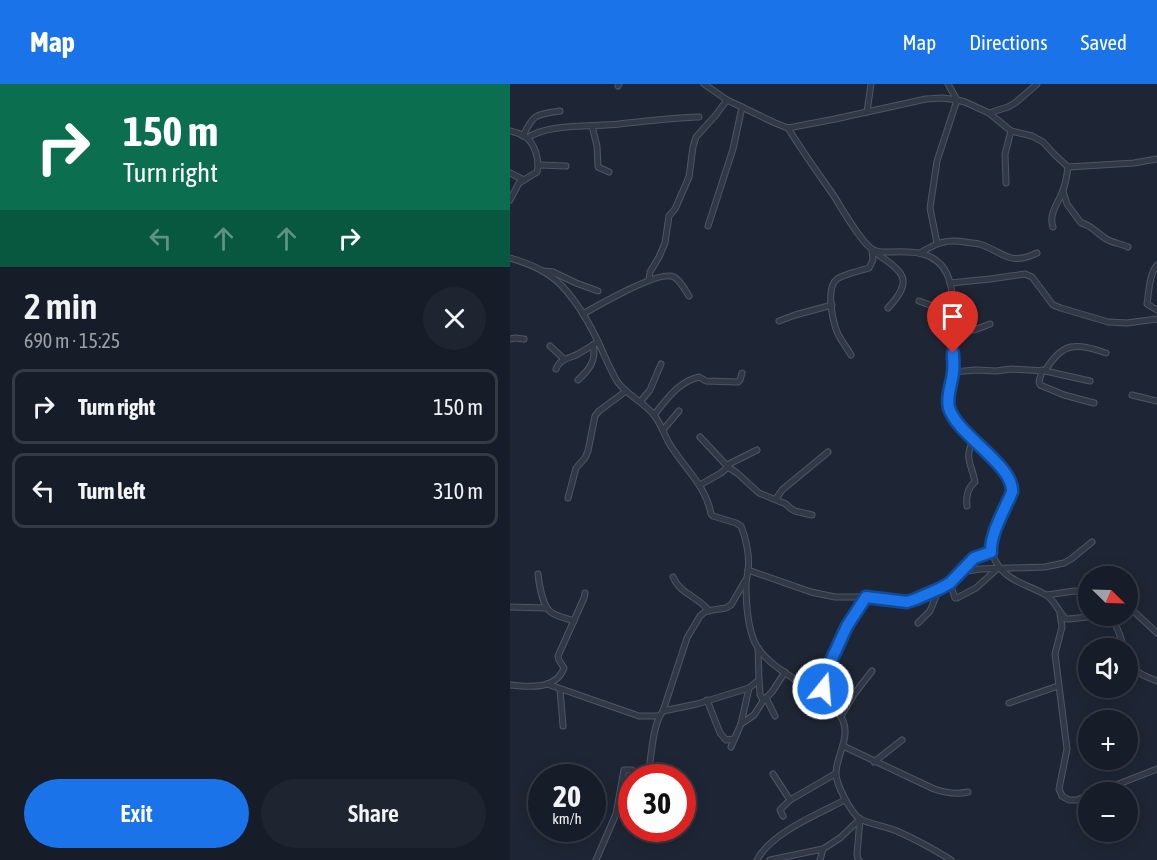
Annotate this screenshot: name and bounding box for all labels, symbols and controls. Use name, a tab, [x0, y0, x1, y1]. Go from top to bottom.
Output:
text: Map	[30, 26, 75, 58]
text: Map	[902, 30, 936, 54]
text: Directions	[969, 30, 1048, 54]
text: Saved	[1081, 30, 1127, 54]
text: 150 m	[123, 107, 218, 155]
icon: right	[24, 108, 102, 186]
text: Turn right	[123, 157, 218, 188]
icon: left	[144, 222, 177, 255]
icon: ahead	[207, 222, 240, 255]
icon: ahead	[270, 222, 303, 255]
icon: right	[333, 222, 366, 255]
text: 2 min	[24, 285, 98, 327]
button: close	[423, 287, 486, 350]
pin	[927, 291, 978, 353]
icon: arrive	[936, 300, 969, 333]
text: 690 m · 15:25	[24, 329, 120, 352]
icon: right	[27, 390, 60, 423]
text: Turn right	[78, 394, 155, 420]
text: 150 m	[433, 394, 483, 420]
icon: left	[27, 474, 60, 507]
text: Turn left	[78, 478, 145, 504]
text: 310 m	[433, 478, 483, 504]
north arrow	[1078, 566, 1138, 626]
map controls	[1078, 566, 1138, 842]
button: sound	[1078, 638, 1138, 698]
position arrow	[791, 657, 855, 721]
button: +	[1078, 710, 1138, 770]
speed limit sign: 30	[618, 764, 696, 842]
button: Exit	[24, 779, 249, 848]
button: Share	[261, 779, 486, 848]
text: 20	[553, 779, 581, 813]
button: −	[1078, 782, 1138, 842]
text: km/h	[552, 810, 582, 827]

